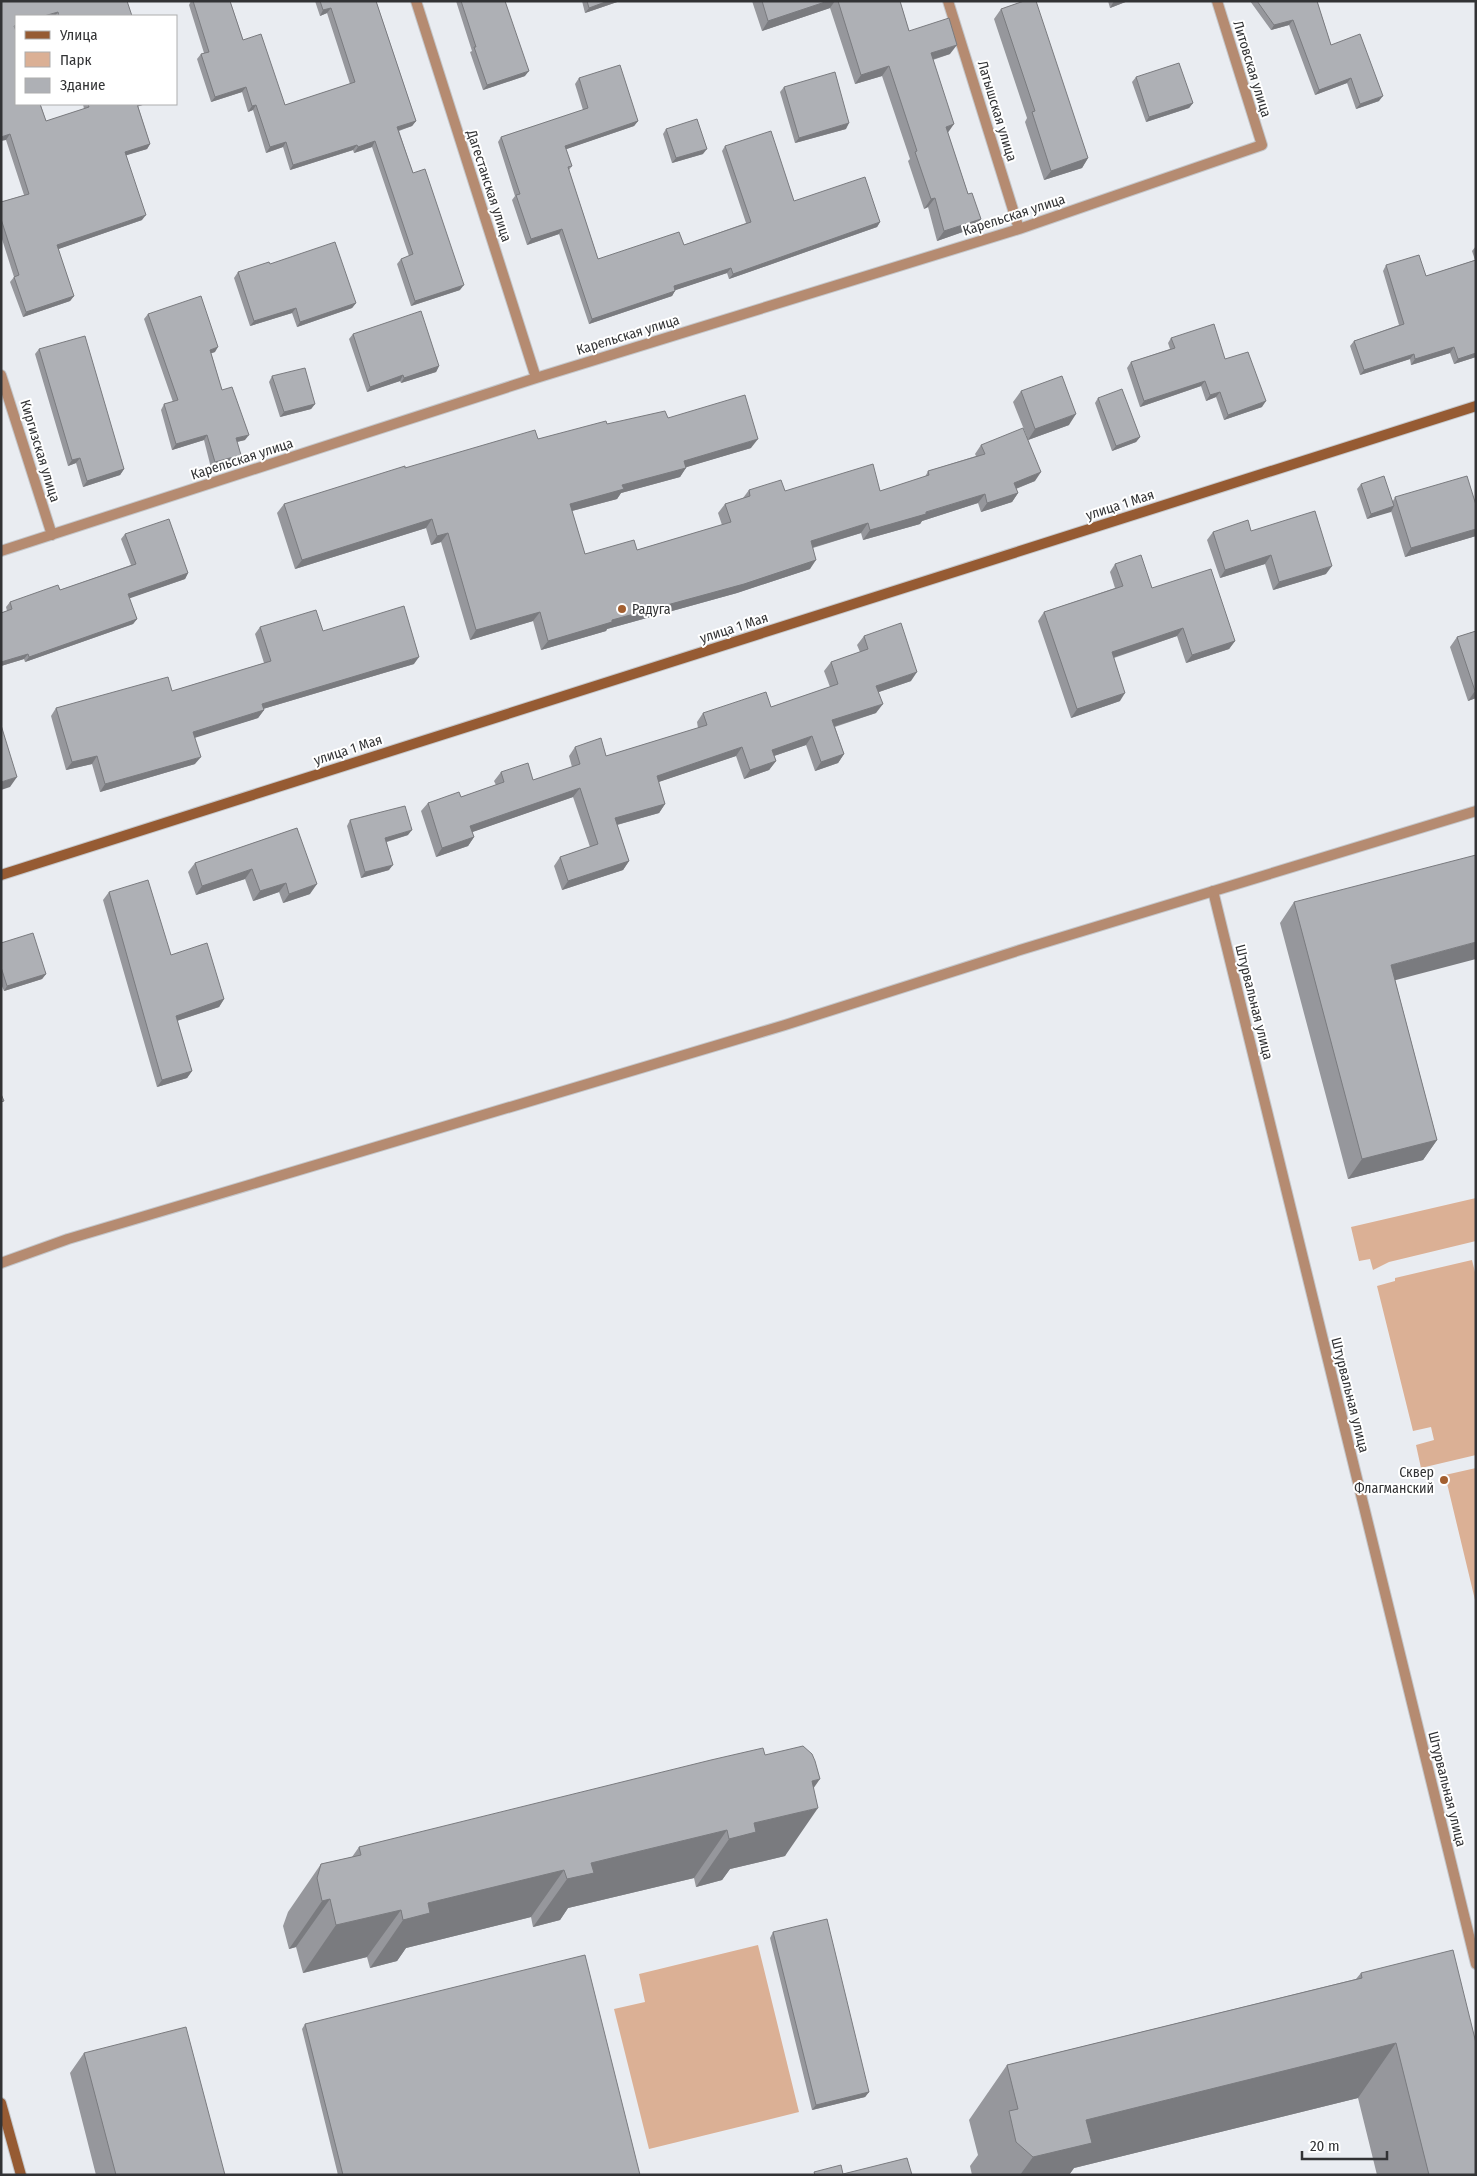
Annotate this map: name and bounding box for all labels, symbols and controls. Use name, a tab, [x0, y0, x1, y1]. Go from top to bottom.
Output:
legend	[15, 15, 178, 105]
street label: Литовская улица	[1229, 19, 1275, 119]
text: Улица	[59, 26, 98, 44]
text: Парк	[60, 51, 91, 69]
street label: Латышская улица	[974, 59, 1020, 164]
text: Здание	[60, 76, 106, 94]
street label: Дагестанская улица	[463, 127, 515, 244]
street label: Карельская улица	[961, 190, 1067, 240]
street label: Карельская улица	[575, 311, 682, 359]
street label: Киргизская улица	[16, 398, 64, 504]
street label: Карельская улица	[189, 434, 295, 484]
street label: улица 1 Мая	[1084, 486, 1156, 524]
place label: Радуга	[632, 601, 671, 618]
marker: Радуга	[616, 603, 628, 615]
street label: улица 1 Мая	[698, 609, 770, 647]
street label: улица 1 Мая	[312, 731, 384, 769]
street label: Штурвальная улица	[1231, 943, 1277, 1061]
street label: Штурвальная улица	[1327, 1336, 1373, 1454]
place label: Сквер Флагманский	[1354, 1464, 1434, 1497]
marker: Сквер Флагманский	[1438, 1474, 1450, 1486]
street label: Штурвальная улица	[1424, 1730, 1470, 1848]
scale bar	[1302, 2128, 1387, 2160]
text: 20 m	[1310, 2137, 1340, 2155]

